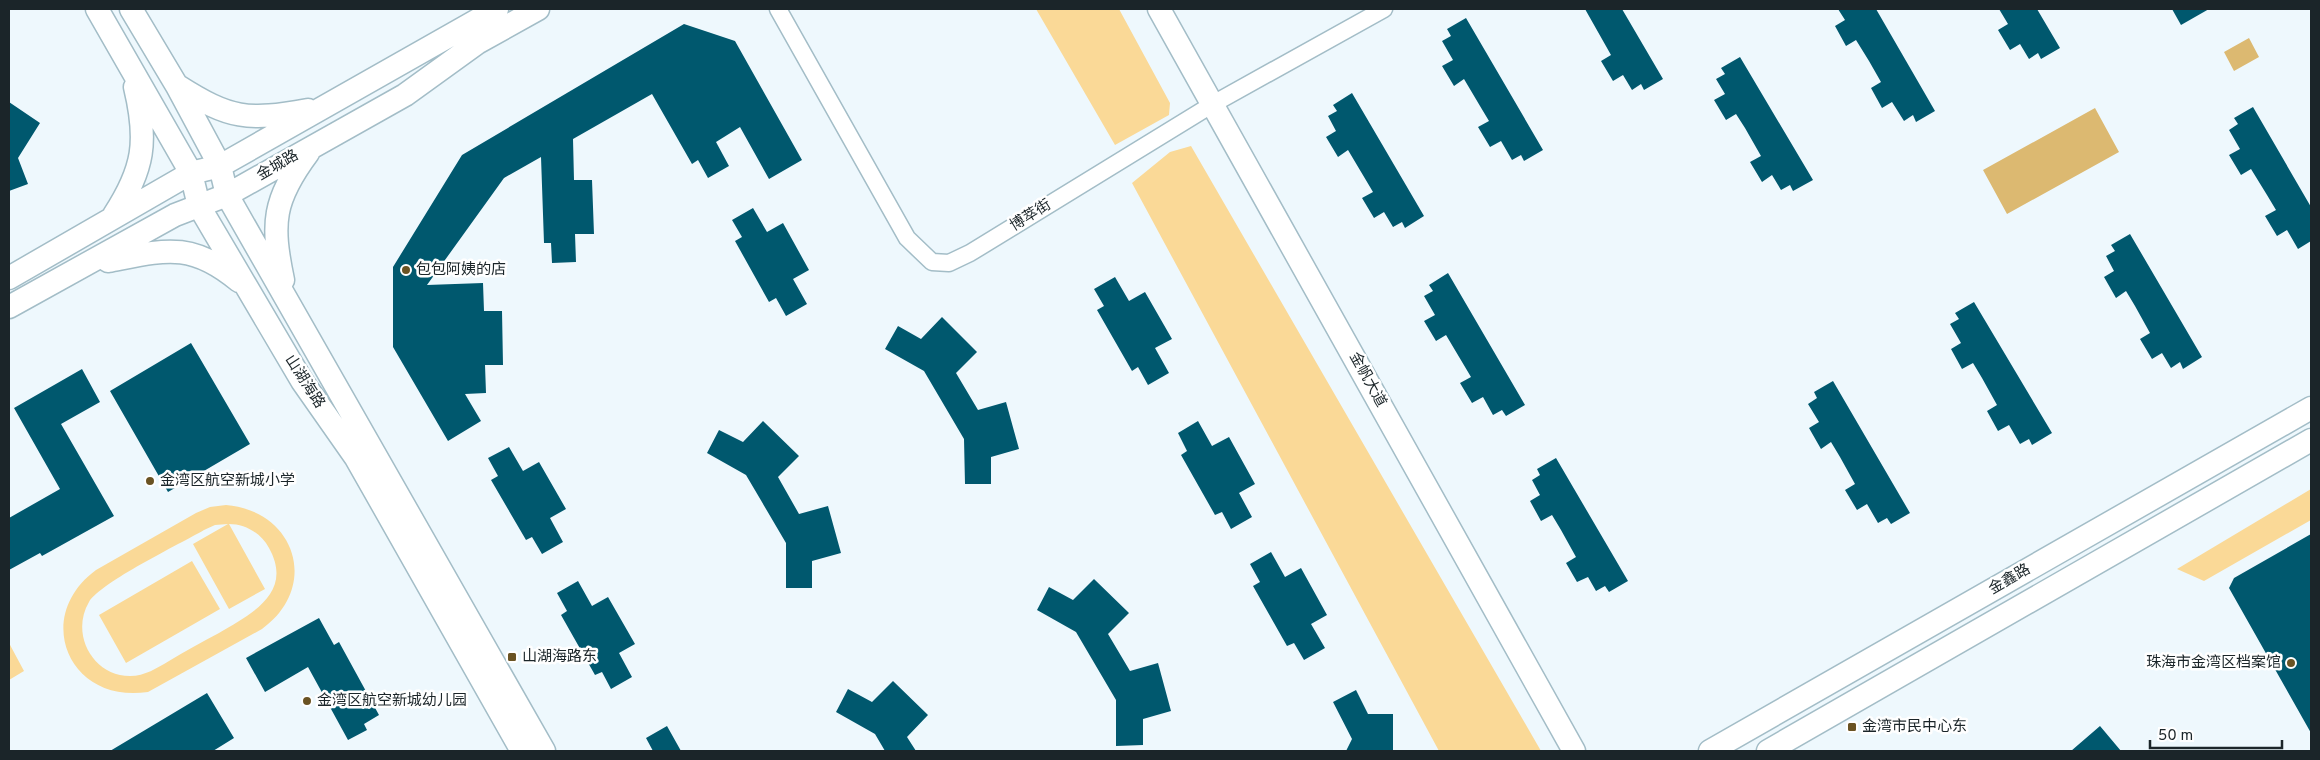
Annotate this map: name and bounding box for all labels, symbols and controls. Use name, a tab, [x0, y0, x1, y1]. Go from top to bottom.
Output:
street label: 金城路	[254, 147, 302, 185]
street label: 博萃街	[1006, 195, 1055, 236]
place label: 包包阿姨的店	[416, 261, 506, 280]
marker: 包包阿姨的店	[400, 264, 412, 276]
street label: 金帆大道	[1344, 349, 1390, 411]
street label: 山湖海路	[280, 352, 328, 412]
place label: 金湾区航空新城小学	[160, 472, 295, 491]
marker: 金湾区航空新城小学	[144, 475, 156, 487]
street label: 金鑫路	[1986, 561, 2034, 599]
place label: 山湖海路东	[522, 648, 597, 667]
marker: 山湖海路东	[506, 651, 518, 663]
place label: 珠海市金湾区档案馆	[2146, 654, 2281, 673]
marker: 珠海市金湾区档案馆	[2285, 657, 2297, 669]
place label: 金湾区航空新城幼儿园	[317, 692, 467, 711]
marker: 金湾区航空新城幼儿园	[301, 695, 313, 707]
place label: 金湾市民中心东	[1862, 718, 1967, 737]
scale bar	[2150, 718, 2282, 750]
marker: 金湾市民中心东	[1846, 721, 1858, 733]
text: 50 m	[2158, 727, 2193, 746]

